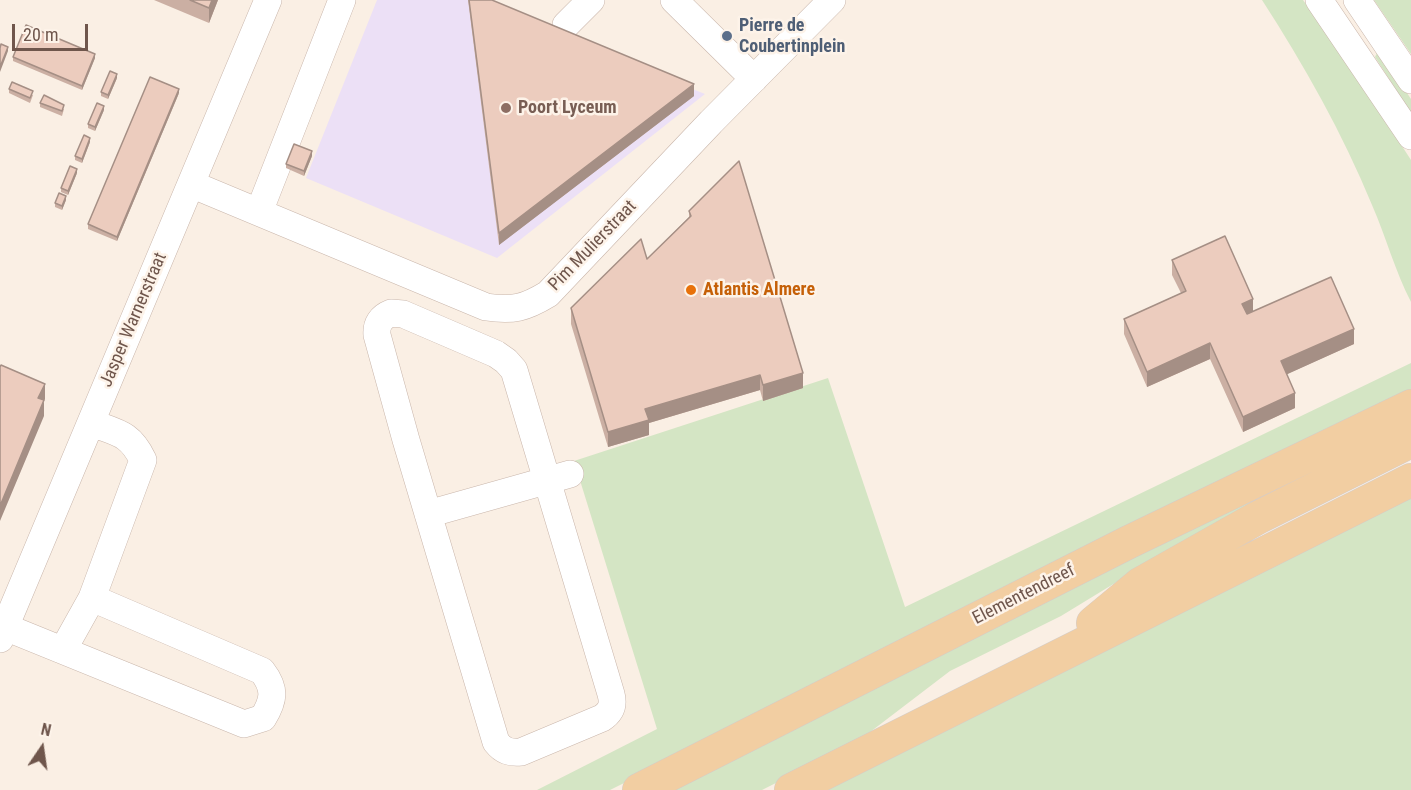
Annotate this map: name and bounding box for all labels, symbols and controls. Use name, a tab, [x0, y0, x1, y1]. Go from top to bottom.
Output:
scale bar	[15, 12, 92, 50]
place label: Pierre de Coubertinplein	[739, 15, 845, 57]
text: 20 m	[23, 24, 58, 45]
marker: Pierre de Coubertinplein	[720, 29, 734, 43]
place label: Poort Lyceum	[518, 97, 617, 119]
marker: Poort Lyceum	[499, 101, 513, 115]
street label: Pim Mulierstraat	[544, 196, 642, 296]
street label: Jasper Warnerstraat	[96, 250, 172, 390]
place label: Atlantis Almere	[703, 279, 815, 301]
marker: Atlantis Almere	[684, 283, 698, 297]
street label: Elementendreef	[969, 560, 1079, 630]
north arrow	[12, 718, 72, 778]
text: N	[39, 720, 53, 740]

